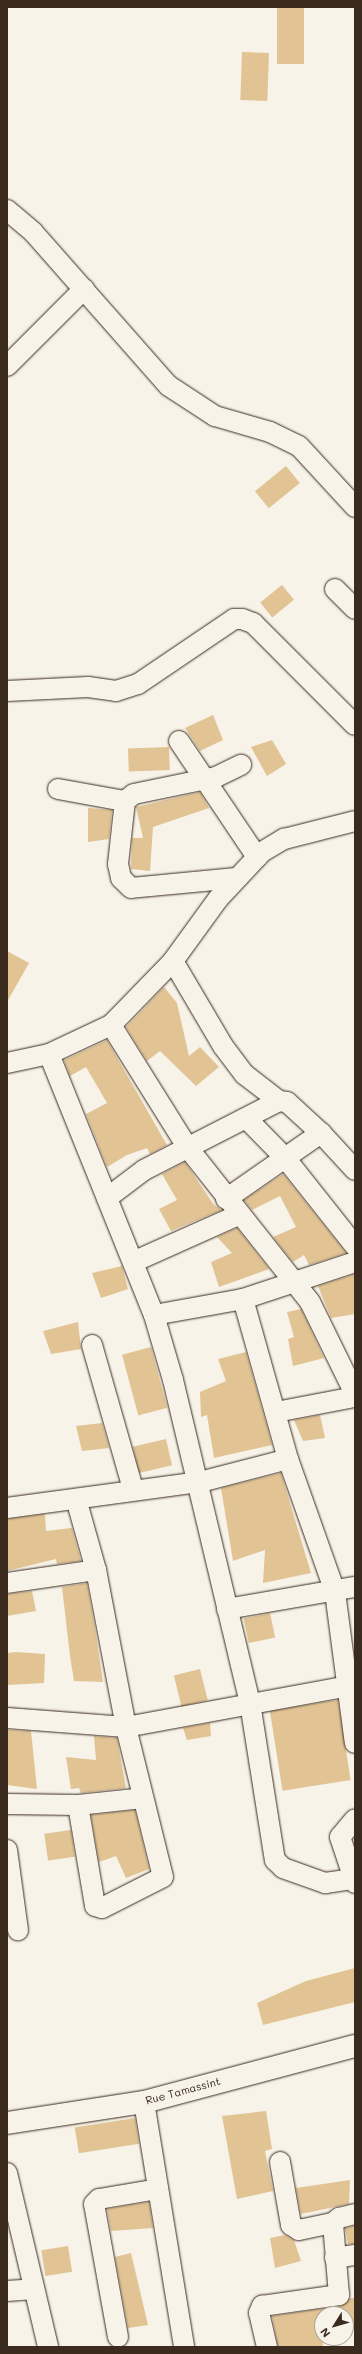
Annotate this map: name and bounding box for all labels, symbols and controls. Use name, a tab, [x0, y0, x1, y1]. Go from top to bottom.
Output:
street label: Rue Tamassint	[144, 2075, 222, 2107]
north arrow	[314, 2306, 354, 2346]
text: N	[316, 2325, 333, 2341]

